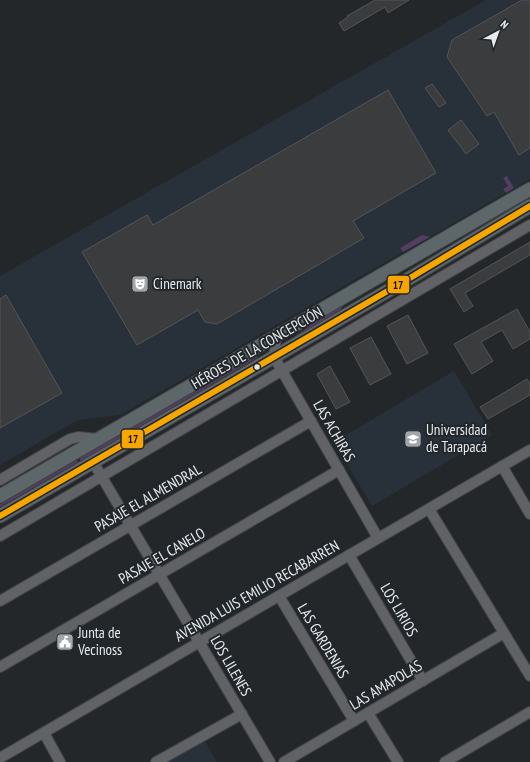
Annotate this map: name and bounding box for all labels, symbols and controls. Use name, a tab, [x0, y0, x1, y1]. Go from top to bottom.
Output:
north arrow	[478, 12, 518, 52]
text: N	[498, 17, 511, 32]
theatre icon: Cinemark	[130, 274, 150, 294]
place label: Cinemark	[153, 274, 202, 293]
line badge: 17	[387, 275, 410, 294]
text: 17	[393, 278, 403, 292]
street label: HÉROES DE LA CONCEPCIÓN	[188, 302, 326, 393]
unlabelled marker	[252, 362, 262, 372]
street label: LAS ACHIRAS	[309, 396, 360, 465]
place label: Universidad de Tarapacá	[426, 420, 487, 456]
line badge: 17	[121, 429, 144, 449]
school or university icon: Universidad de Tarapacá	[403, 429, 423, 449]
text: 17	[128, 432, 138, 446]
street label: PASAJE EL ALMENDRAL	[91, 459, 205, 536]
street label: PASAJE EL CANELO	[115, 523, 208, 588]
street label: AVENIDA LUIS EMILIO RECABARREN	[171, 536, 342, 646]
street label: LOS LIRIOS	[377, 580, 422, 640]
street label: LAS GARDENIAS	[294, 600, 353, 682]
place label: Junta de Vecinoss	[77, 623, 122, 659]
public building icon: Junta de Vecinoss	[55, 632, 75, 652]
street label: LOS LILENES	[207, 632, 256, 699]
street label: LAS AMAPOLAS	[346, 656, 425, 714]

